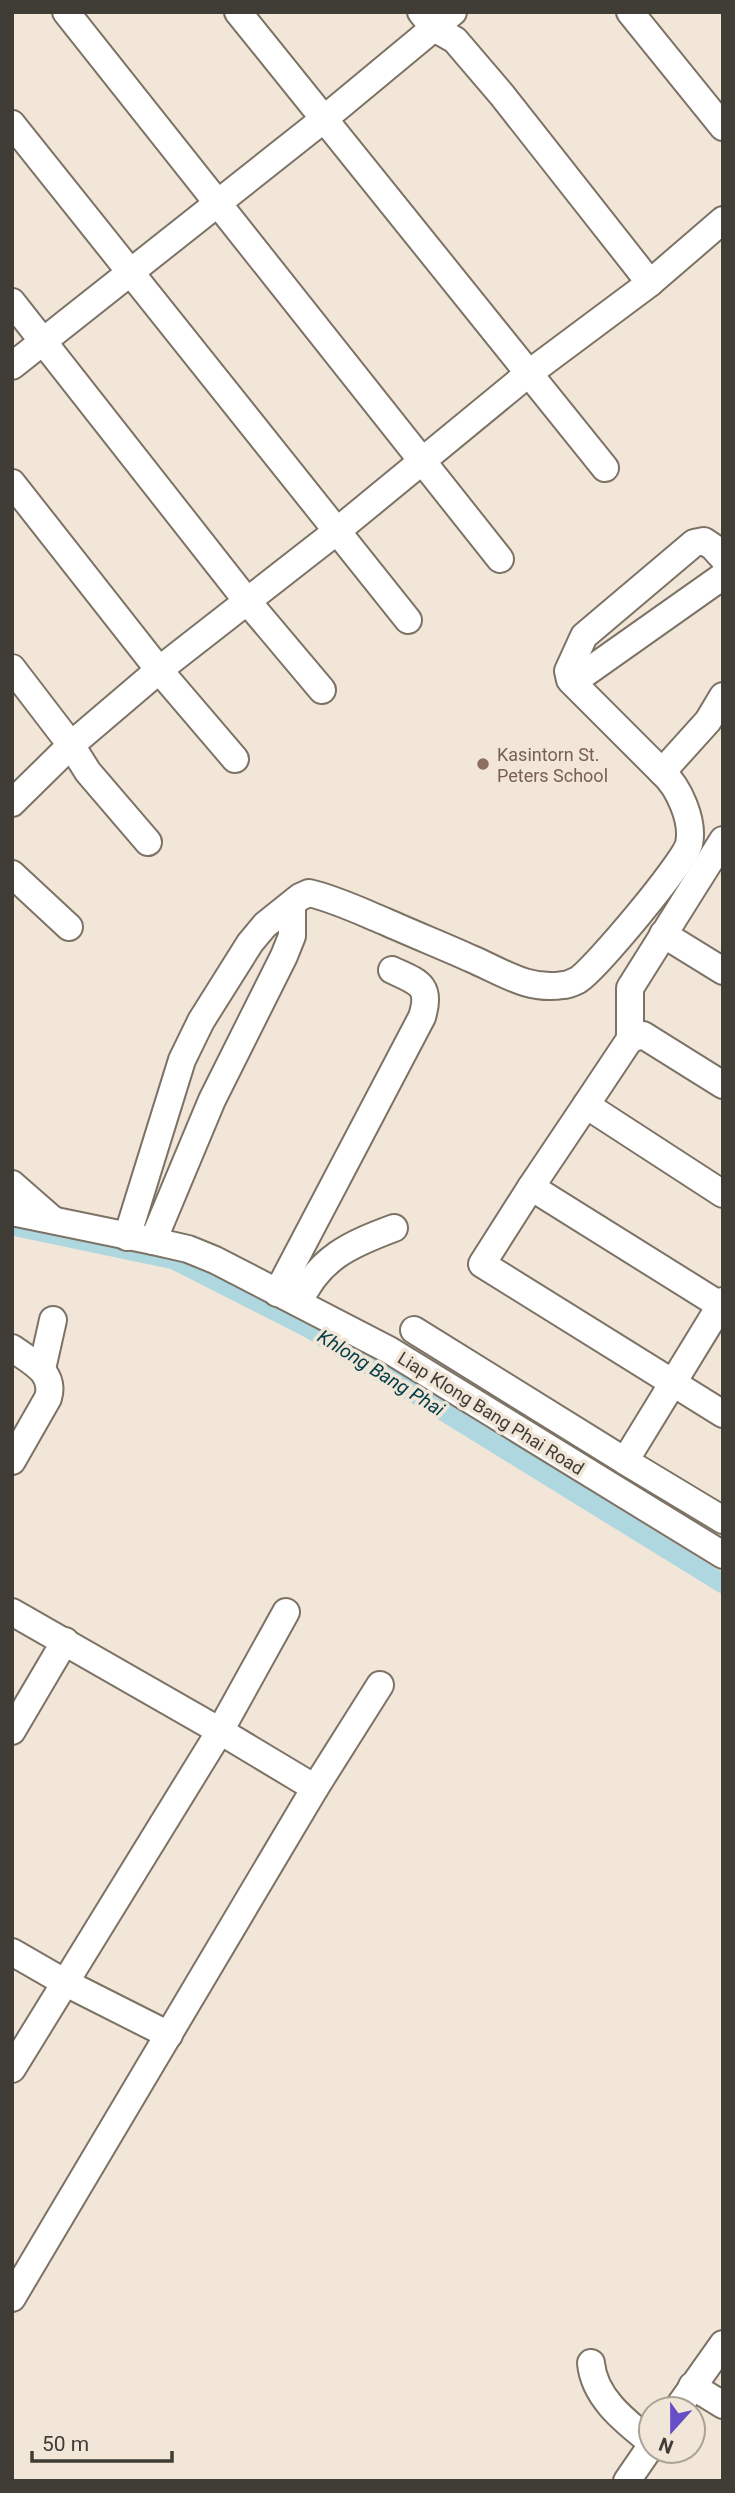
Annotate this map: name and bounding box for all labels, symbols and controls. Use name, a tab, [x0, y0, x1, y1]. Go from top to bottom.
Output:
place label: Kasintorn St. Peters School	[497, 744, 608, 786]
marker: Kasintorn St. Peters School	[475, 756, 491, 772]
water label: Khlong Bang Phai	[313, 1325, 449, 1421]
street label: Liap Klong Bang Phai Road	[394, 1347, 588, 1479]
north arrow	[637, 2395, 707, 2465]
scale bar	[32, 2420, 172, 2464]
text: 50 m	[42, 2432, 89, 2456]
text: N	[656, 2432, 676, 2459]

